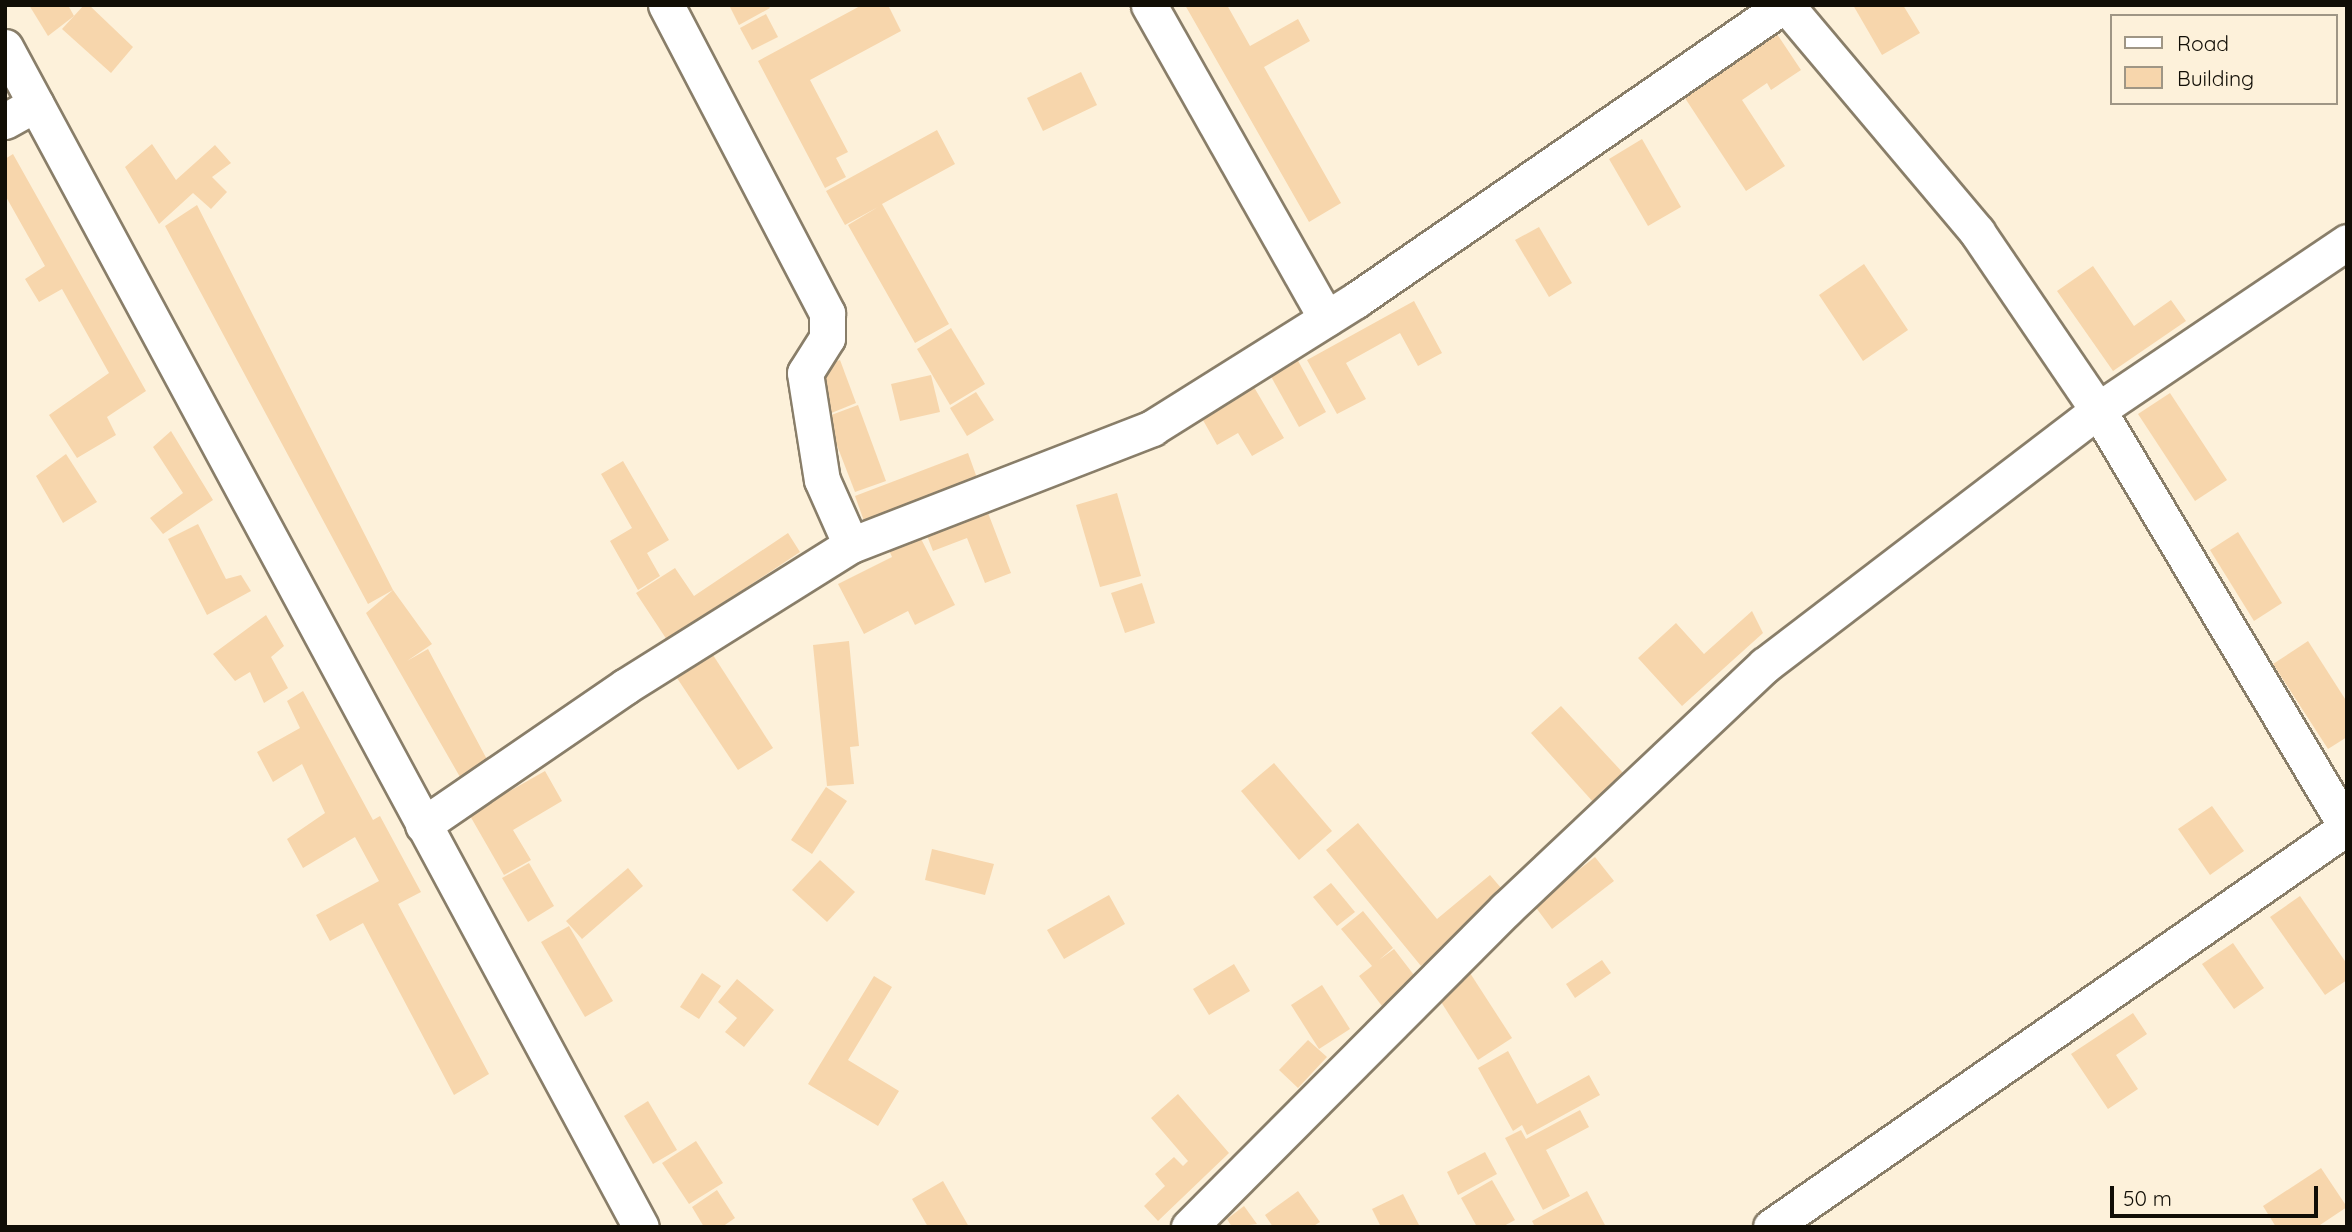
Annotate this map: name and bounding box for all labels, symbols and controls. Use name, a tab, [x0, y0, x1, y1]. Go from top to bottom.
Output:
legend	[2110, 14, 2338, 105]
text: Road	[2177, 30, 2229, 56]
text: Building	[2177, 65, 2254, 91]
scale bar	[2114, 1172, 2322, 1216]
text: 50 m	[2123, 1185, 2172, 1211]

